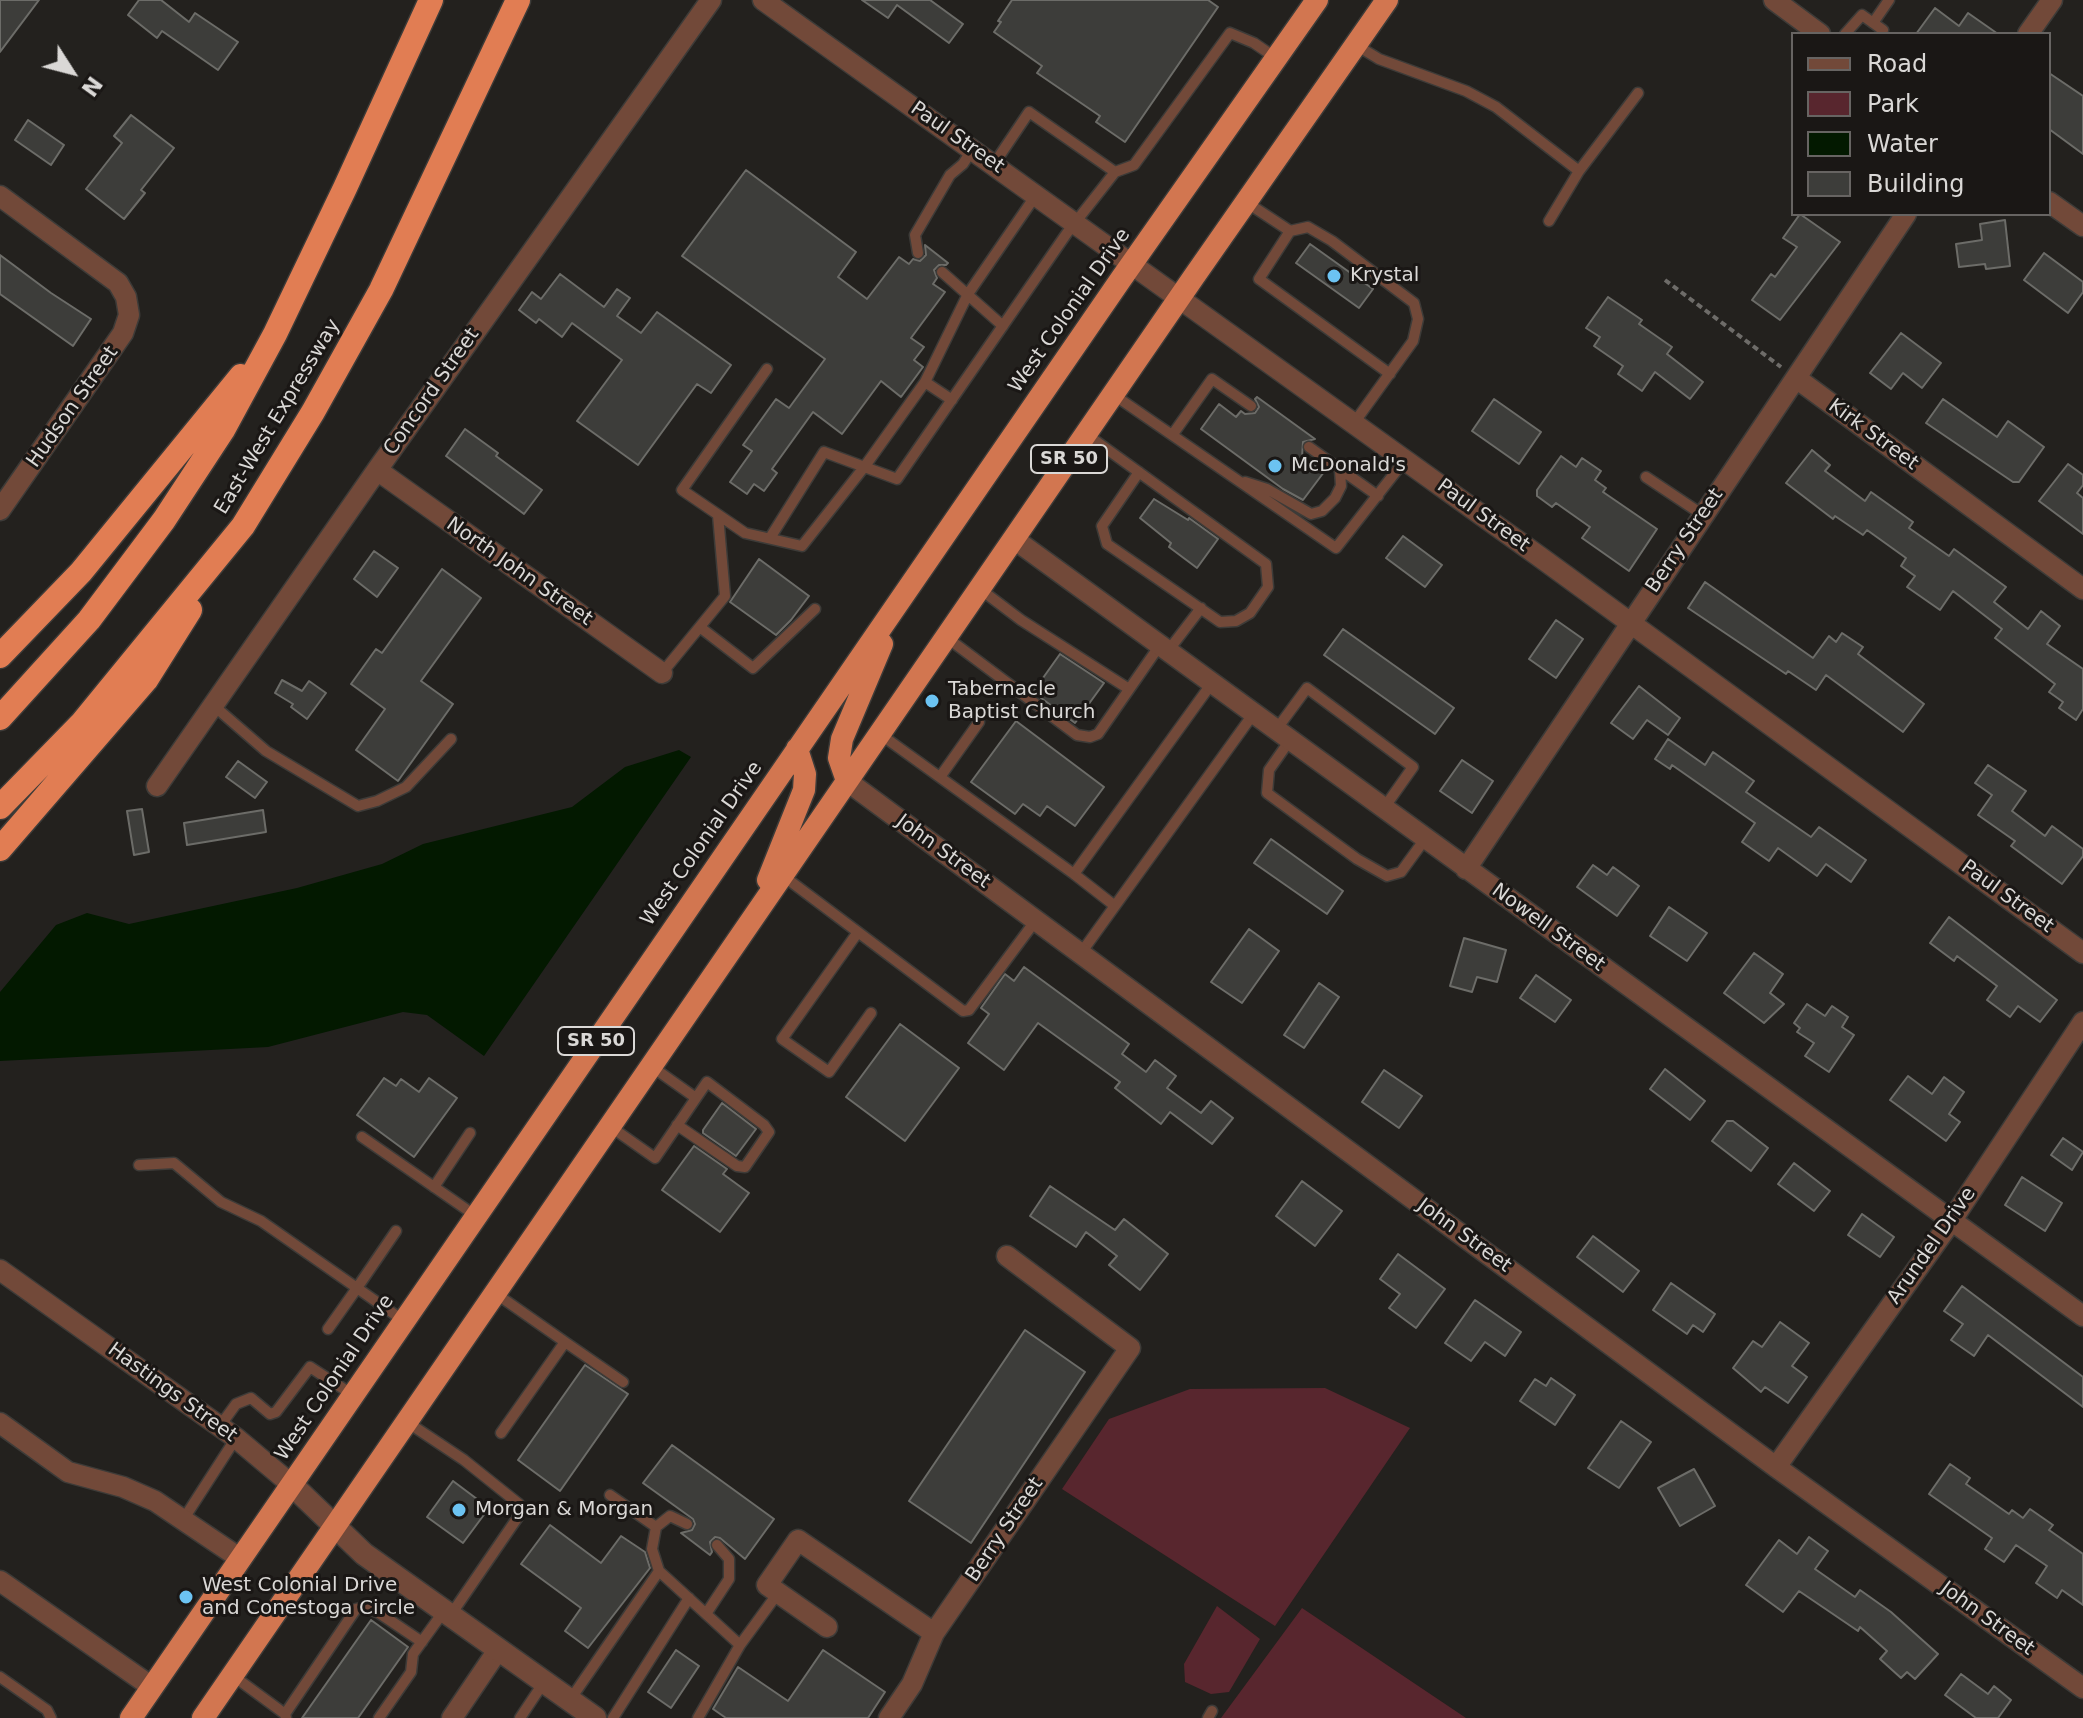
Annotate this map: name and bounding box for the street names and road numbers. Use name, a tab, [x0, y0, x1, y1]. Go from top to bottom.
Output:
street label: Paul Street	[906, 97, 1008, 179]
street label: West Colonial Drive	[1004, 224, 1136, 398]
street label: East-West Expressway	[210, 315, 346, 519]
street label: Concord Street	[379, 324, 485, 460]
street label: Hudson Street	[22, 342, 124, 472]
street label: Kirk Street	[1823, 394, 1923, 476]
road number: SR 50	[1031, 445, 1107, 473]
street label: Paul Street	[1432, 474, 1534, 558]
street label: Berry Street	[1641, 484, 1729, 598]
street label: North John Street	[441, 513, 597, 631]
street label: West Colonial Drive	[636, 757, 768, 931]
street label: John Street	[891, 810, 995, 894]
street label: Paul Street	[1956, 855, 2058, 939]
street label: Nowell Street	[1487, 879, 1609, 977]
road number: SR 50	[558, 1027, 634, 1055]
street label: Arundel Drive	[1883, 1183, 1981, 1309]
street label: John Street	[1412, 1194, 1516, 1278]
street label: West Colonial Drive	[270, 1290, 400, 1466]
street label: Hastings Street	[103, 1338, 241, 1448]
street label: Berry Street	[961, 1473, 1049, 1587]
street label: John Street	[1935, 1577, 2039, 1661]

